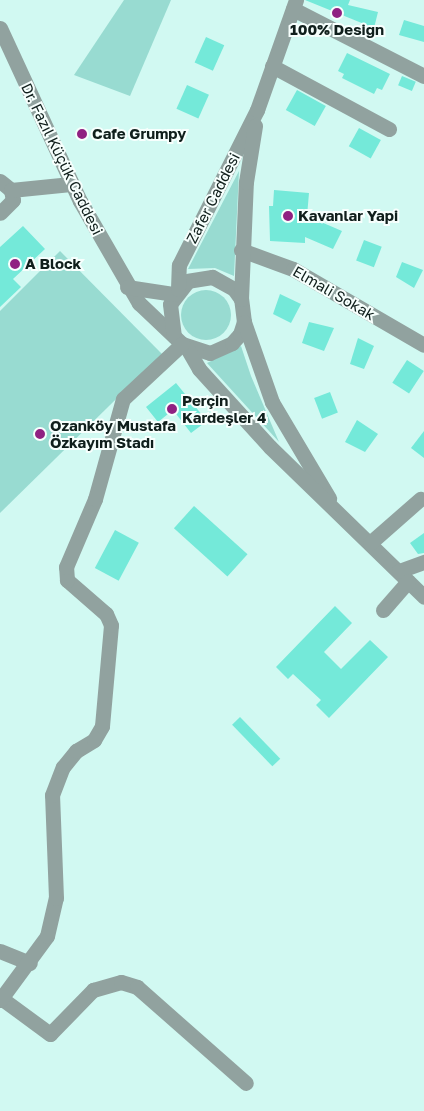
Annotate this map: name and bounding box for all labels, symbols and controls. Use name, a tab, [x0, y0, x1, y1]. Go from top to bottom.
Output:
marker: 100% Design	[331, 7, 343, 19]
place label: 100% Design	[290, 21, 384, 39]
street label: Dr. Fazıl Küçük Caddesi	[17, 80, 107, 238]
place label: Cafe Grumpy	[92, 125, 186, 143]
marker: Cafe Grumpy	[76, 128, 88, 140]
street label: Zafer Caddesi	[183, 150, 243, 246]
place label: Kavanlar Yapi	[298, 207, 398, 225]
marker: Kavanlar Yapi	[282, 210, 294, 222]
place label: A Block	[25, 255, 81, 273]
marker: A Block	[9, 258, 21, 270]
street label: Elmali Sokak	[290, 262, 378, 324]
place label: Perçin Kardeşler 4	[182, 391, 266, 426]
marker: Perçin Kardeşler 4	[166, 403, 178, 415]
place label: Ozanköy Mustafa Özkayım Stadı	[50, 416, 176, 451]
marker: Ozanköy Mustafa Özkayım Stadı	[34, 428, 46, 440]

